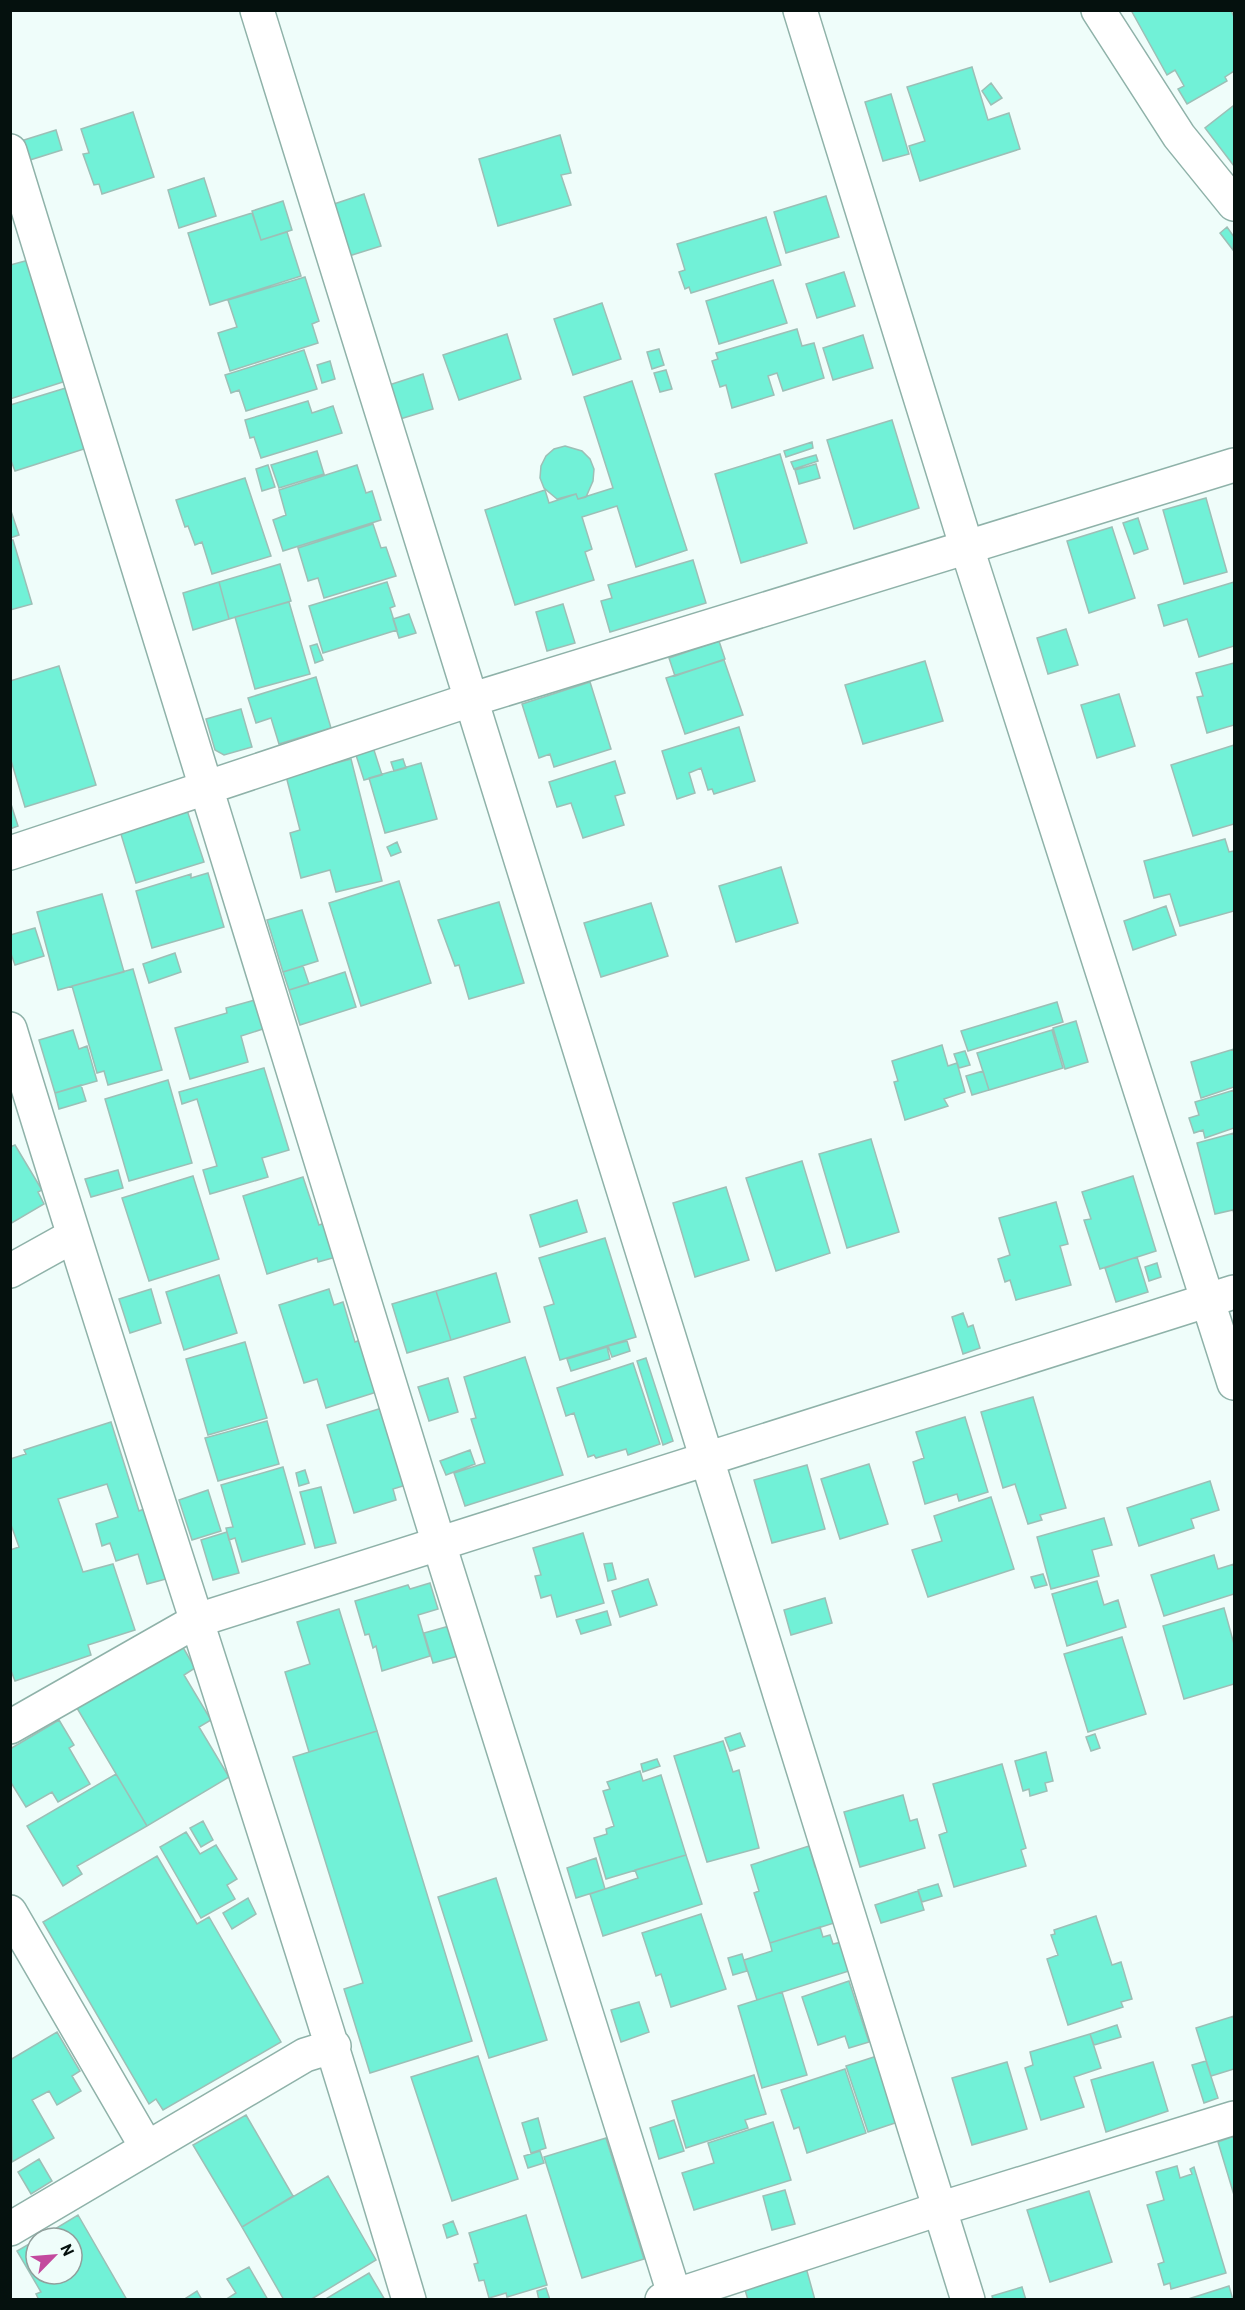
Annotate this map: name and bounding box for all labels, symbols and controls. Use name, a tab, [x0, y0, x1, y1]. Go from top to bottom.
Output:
north arrow	[24, 2226, 84, 2286]
text: N	[57, 2241, 79, 2258]

